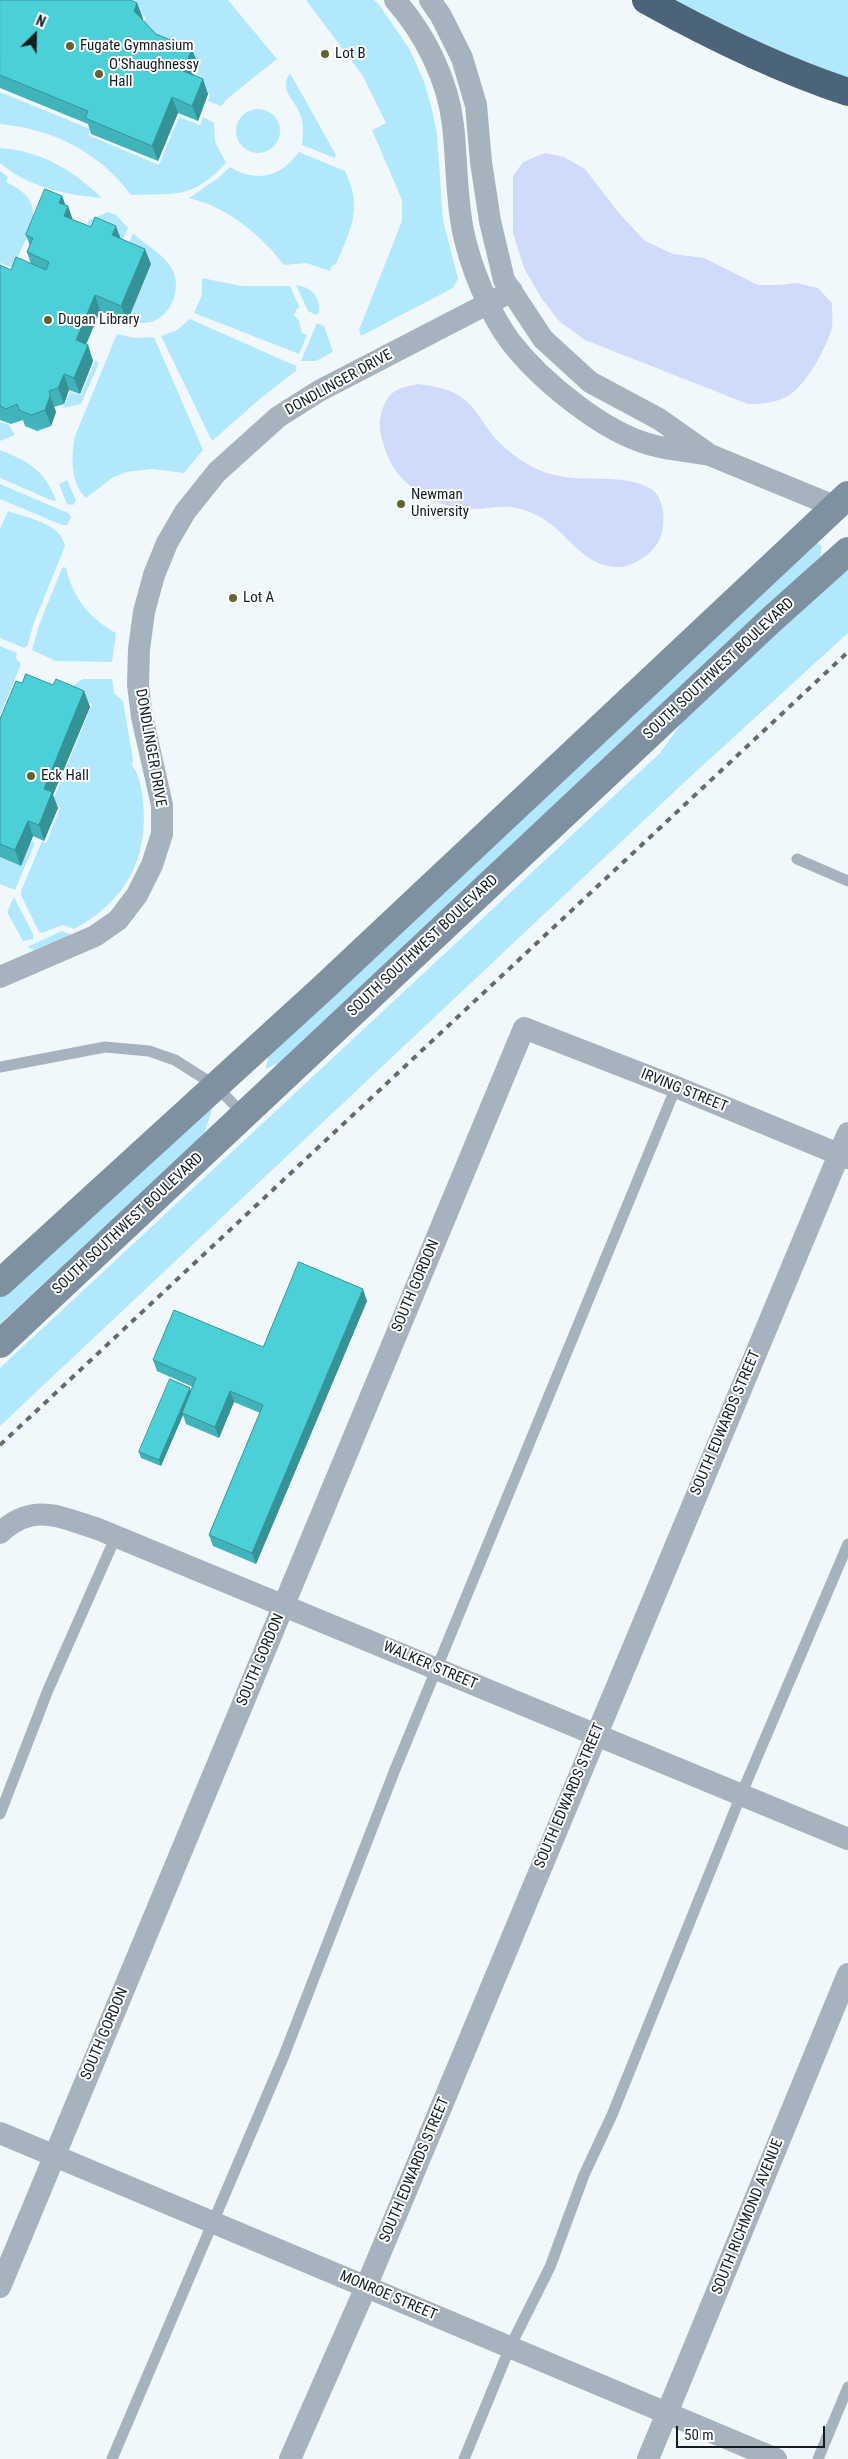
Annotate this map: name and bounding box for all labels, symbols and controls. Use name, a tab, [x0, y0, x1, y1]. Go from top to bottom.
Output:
north arrow	[10, 10, 60, 60]
text: N	[34, 12, 48, 30]
place label: Fugate Gymnasium	[80, 37, 193, 55]
marker: Fugate Gymnasium	[64, 40, 76, 52]
place label: Lot B	[335, 45, 366, 63]
marker: Lot B	[319, 48, 331, 60]
place label: O'Shaughnessy Hall	[109, 56, 199, 91]
marker: O'Shaughnessy Hall	[93, 68, 105, 80]
place label: Dugan Library	[58, 311, 139, 329]
marker: Dugan Library	[42, 314, 54, 326]
street label: DONDLINGER DRIVE	[282, 346, 396, 420]
place label: Newman University	[411, 486, 469, 521]
marker: Newman University	[395, 498, 407, 510]
place label: Lot A	[243, 589, 274, 607]
marker: Lot A	[227, 592, 239, 604]
street label: SOUTH SOUTHWEST BOULEVARD	[640, 594, 798, 744]
street label: DONDLINGER DRIVE	[131, 688, 169, 808]
place label: Eck Hall	[41, 767, 89, 785]
marker: Eck Hall	[25, 770, 37, 782]
street label: SOUTH SOUTHWEST BOULEVARD	[344, 871, 502, 1021]
street label: IRVING STREET	[638, 1065, 730, 1117]
street label: SOUTH SOUTHWEST BOULEVARD	[49, 1149, 207, 1299]
street label: SOUTH GORDON	[388, 1237, 444, 1335]
street label: SOUTH EDWARDS STREET	[687, 1348, 765, 1498]
street label: SOUTH GORDON	[233, 1611, 289, 1709]
street label: WALKER STREET	[380, 1638, 480, 1694]
street label: SOUTH EDWARDS STREET	[531, 1721, 609, 1871]
street label: SOUTH GORDON	[77, 1985, 133, 2083]
street label: SOUTH EDWARDS STREET	[376, 2095, 454, 2245]
street label: SOUTH RICHMOND AVENUE	[709, 2137, 787, 2297]
street label: MONROE STREET	[337, 2267, 439, 2325]
scale bar	[678, 2416, 827, 2448]
text: 50 m	[684, 2426, 714, 2444]

